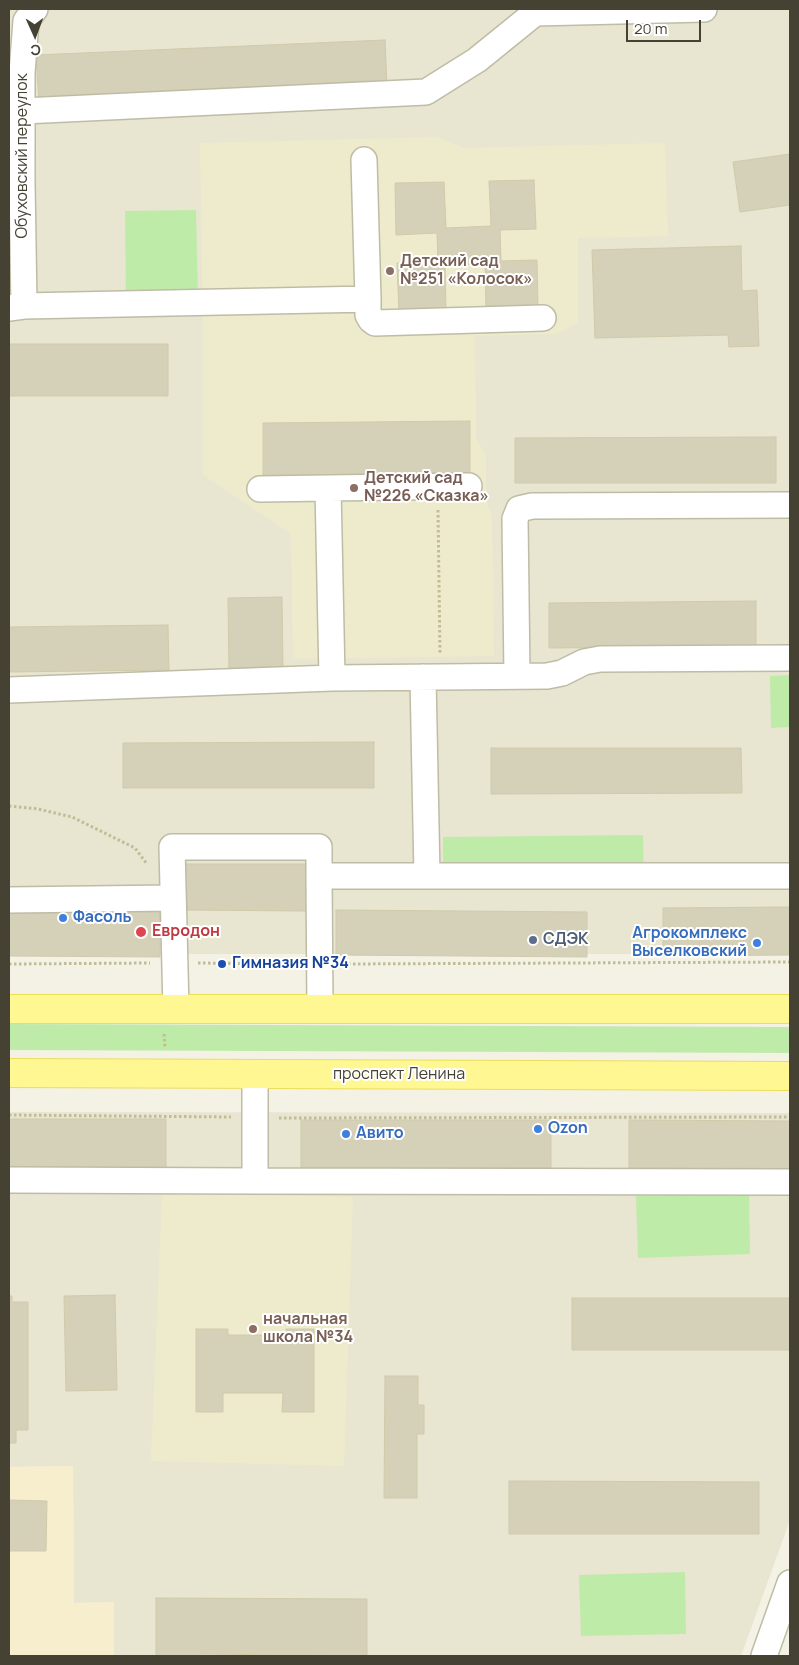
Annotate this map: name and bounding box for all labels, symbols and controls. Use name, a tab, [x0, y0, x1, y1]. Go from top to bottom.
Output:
north arrow	[10, 10, 60, 60]
scale bar	[629, 10, 704, 42]
text: 20 m	[634, 18, 667, 39]
text: С	[30, 41, 41, 60]
street label: Обуховский переулок	[13, 73, 33, 239]
place label: Детский сад №251 «Колосок»	[400, 252, 533, 290]
marker: Детский сад №251 «Колосок»	[384, 265, 396, 277]
place label: Детский сад №226 «Сказка»	[364, 469, 489, 507]
marker: Детский сад №226 «Сказка»	[348, 482, 360, 494]
place label: Фасоль	[73, 908, 132, 928]
marker: Фасоль	[57, 912, 69, 924]
place label: Евродон	[152, 922, 220, 942]
place label: Агрокомплекс Выселковский	[632, 924, 747, 962]
marker: Евродон	[134, 925, 148, 939]
place label: СДЭК	[543, 930, 588, 950]
marker: СДЭК	[527, 934, 539, 946]
marker: Агрокомплекс Выселковский	[751, 937, 763, 949]
place label: Гимназия №34	[232, 954, 349, 974]
marker: Гимназия №34	[216, 958, 228, 970]
street label: проспект Ленина	[333, 1065, 465, 1085]
place label: Ozon	[548, 1119, 588, 1139]
marker: Ozon	[532, 1123, 544, 1135]
place label: Авито	[356, 1124, 404, 1144]
marker: Авито	[340, 1128, 352, 1140]
place label: начальная школа №34	[263, 1310, 353, 1348]
marker: начальная школа №34	[247, 1323, 259, 1335]

